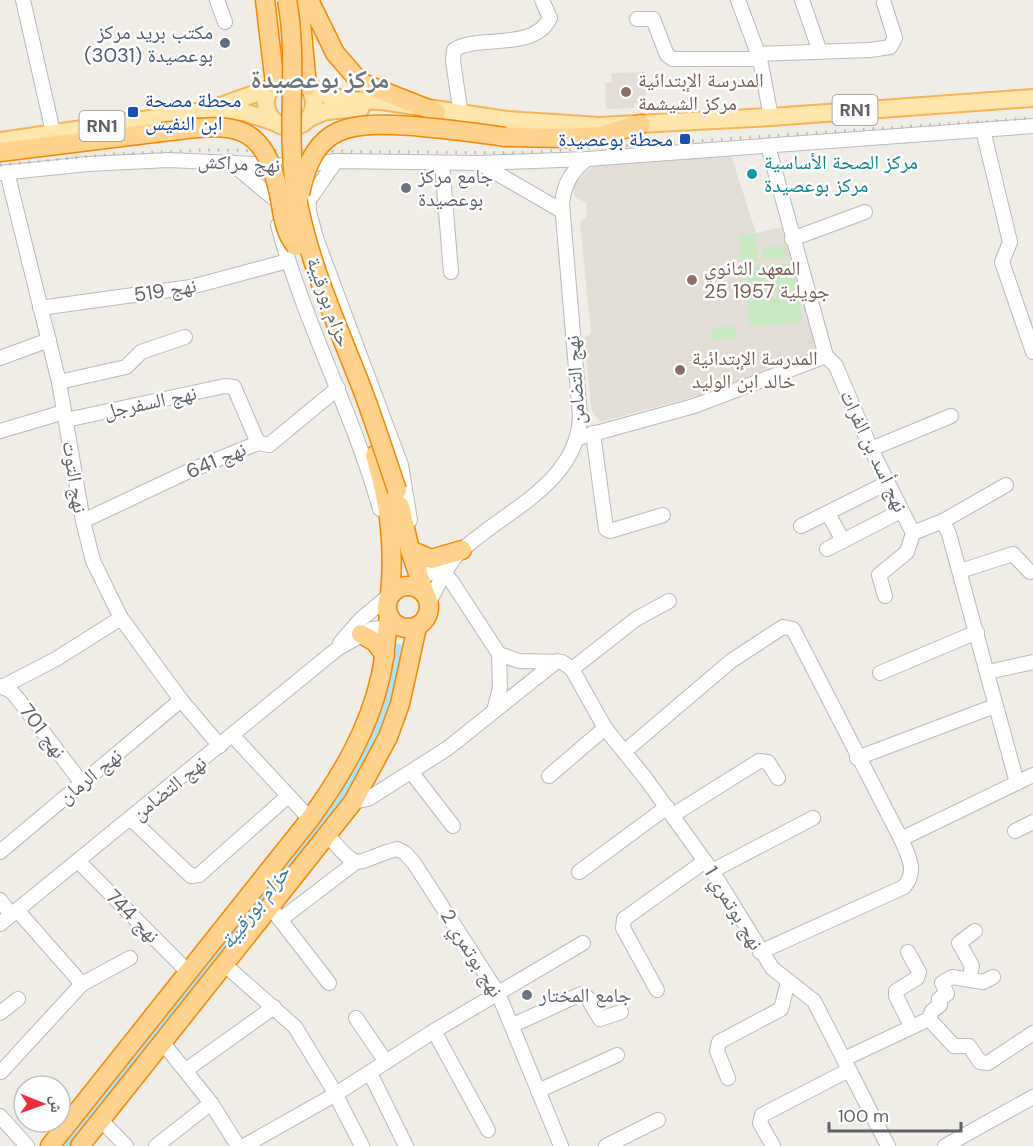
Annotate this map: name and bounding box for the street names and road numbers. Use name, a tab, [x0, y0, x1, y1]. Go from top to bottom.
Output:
road number: RN1	[832, 95, 878, 125]
road number: RN1	[80, 111, 124, 141]
street label: نهج مراكش	[197, 148, 281, 178]
street label: حزام بورقيبة	[300, 254, 357, 351]
street label: نهج 519	[132, 272, 198, 308]
street label: نهج التضامن	[559, 334, 591, 426]
street label: نهج السفرجل	[101, 379, 199, 425]
street label: نهج أسد بن الفرات	[834, 386, 914, 516]
street label: نهج 641	[182, 436, 250, 484]
street label: نهج التوت	[56, 439, 94, 515]
street label: نهج 701	[14, 698, 72, 764]
street label: نهج الرمان	[53, 742, 127, 810]
street label: نهج التضامن	[126, 750, 212, 826]
street label: نهج بوتمري 1	[696, 861, 769, 956]
street label: نهج 744	[101, 884, 165, 948]
street label: نهج بوتمري 2	[432, 904, 509, 1004]

